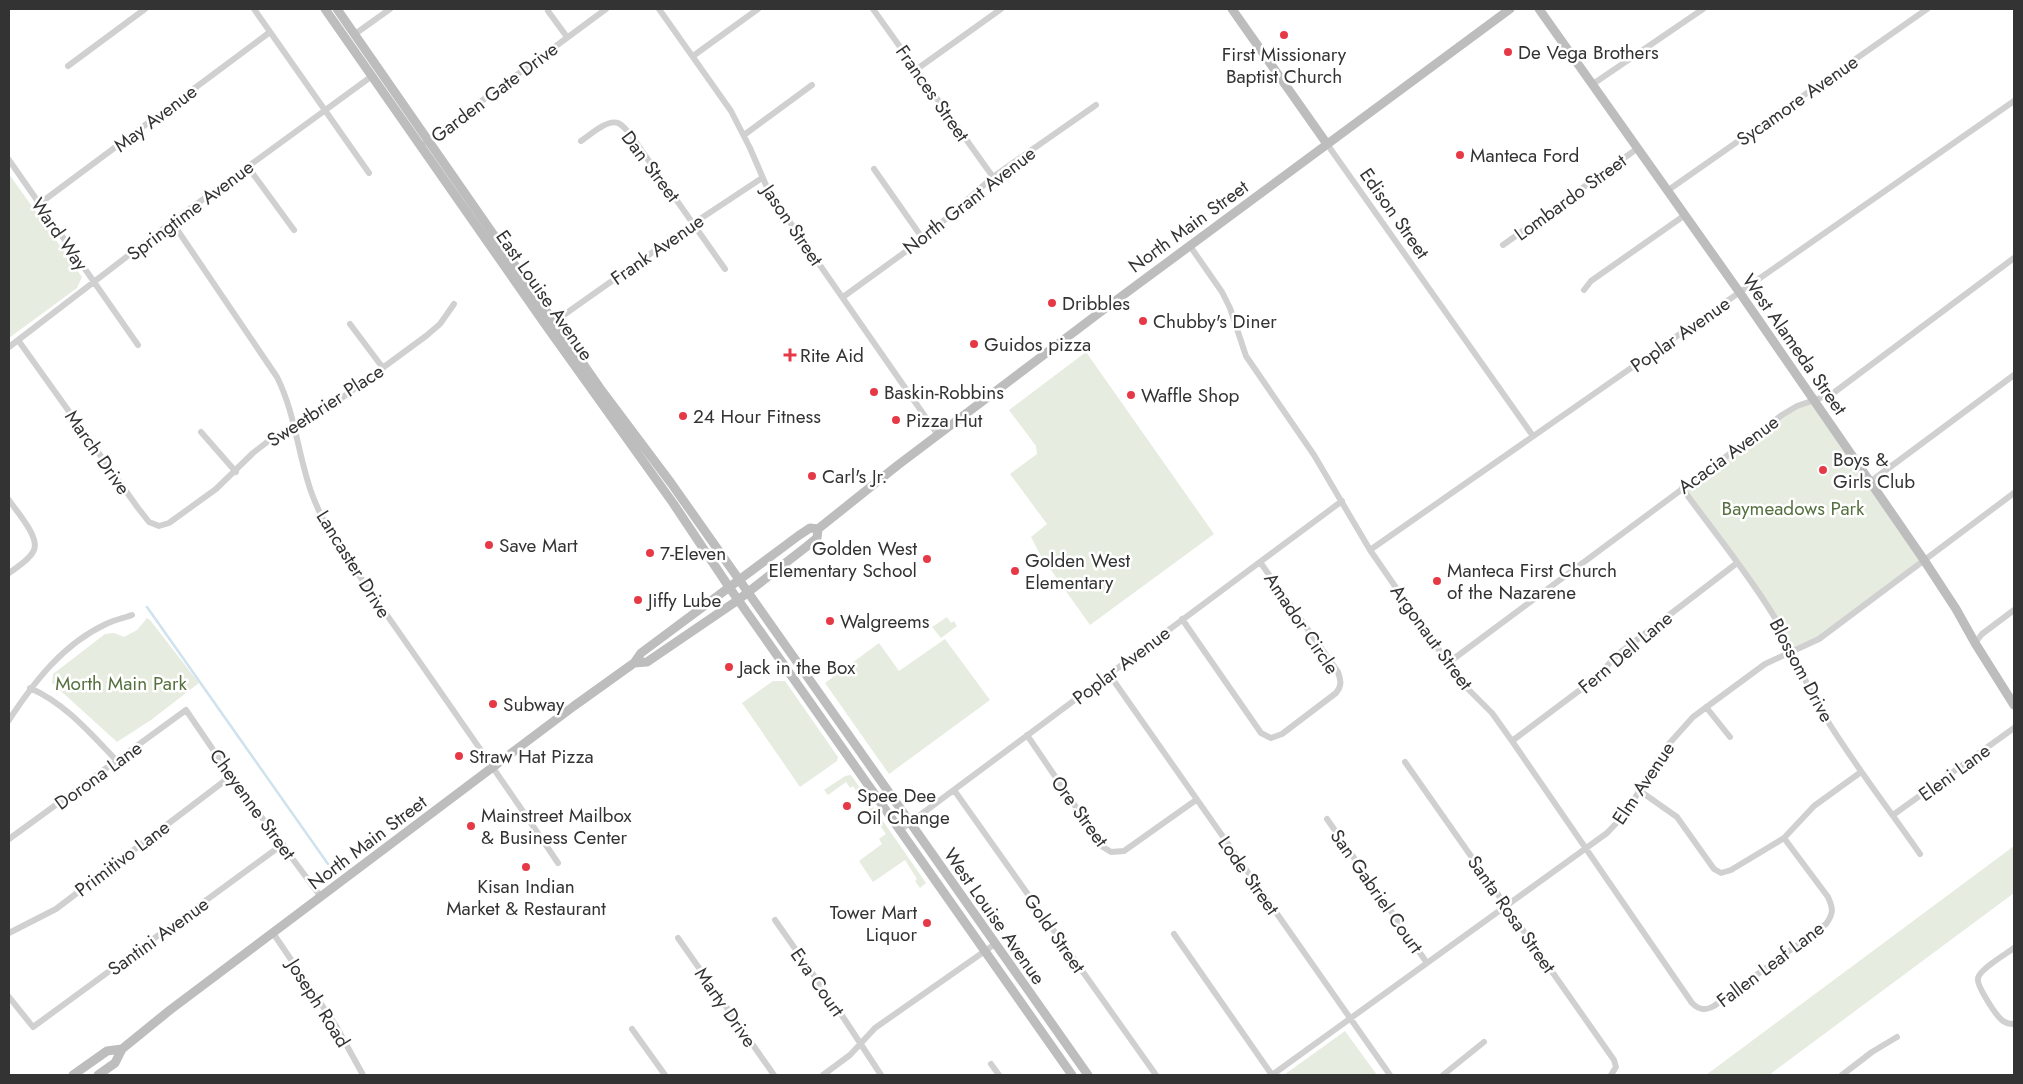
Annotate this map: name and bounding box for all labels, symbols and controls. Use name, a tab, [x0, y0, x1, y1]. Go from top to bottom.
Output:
marker: First Missionary Baptist Church	[1278, 29, 1290, 41]
street label: Garden Gate Drive	[425, 36, 564, 149]
place label: De Vega Brothers	[1518, 39, 1659, 66]
street label: Frances Street	[889, 40, 976, 147]
place label: First Missionary Baptist Church	[1222, 41, 1347, 90]
marker: De Vega Brothers	[1502, 46, 1514, 58]
street label: Sycamore Avenue	[1731, 48, 1864, 152]
street label: May Avenue	[108, 78, 203, 159]
street label: Dan Street	[615, 125, 687, 208]
street label: North Grant Avenue	[897, 140, 1041, 261]
place label: Manteca Ford	[1470, 142, 1579, 169]
street label: Lombardo Street	[1509, 147, 1632, 247]
marker: Manteca Ford	[1454, 149, 1466, 161]
street label: Springtime Avenue	[121, 154, 259, 267]
street label: Edison Street	[1353, 162, 1436, 265]
street label: North Main Street	[1123, 173, 1254, 279]
street label: Jason Street	[754, 177, 830, 272]
street label: Ward Way	[25, 192, 95, 277]
street label: Frank Avenue	[605, 207, 709, 291]
street label: East Louise Avenue	[489, 225, 600, 366]
street label: West Alameda Street	[1736, 268, 1854, 421]
place label: Dribbles	[1062, 290, 1130, 317]
street label: Poplar Avenue	[1625, 290, 1736, 379]
marker: Dribbles	[1046, 297, 1058, 309]
place label: Chubby's Diner	[1153, 308, 1277, 335]
marker: Chubby's Diner	[1137, 315, 1149, 327]
place label: Guidos pizza	[984, 331, 1091, 358]
marker: Guidos pizza	[968, 338, 980, 350]
place label: Rite Aid	[800, 342, 864, 369]
marker: Rite Aid	[784, 349, 796, 361]
street label: Sweetbrier Place	[262, 357, 389, 453]
place label: Baskin-Robbins	[884, 379, 1004, 406]
place label: Waffle Shop	[1141, 382, 1240, 409]
marker: Baskin-Robbins	[868, 386, 880, 398]
marker: Waffle Shop	[1125, 389, 1137, 401]
place label: 24 Hour Fitness	[693, 403, 821, 430]
street label: March Drive	[58, 405, 137, 500]
place label: Pizza Hut	[906, 407, 983, 434]
street label: Acacia Avenue	[1672, 408, 1784, 500]
marker: 24 Hour Fitness	[677, 410, 689, 422]
marker: Pizza Hut	[890, 414, 902, 426]
place label: Boys & Girls Club	[1833, 446, 1915, 495]
place label: Carl's Jr.	[822, 463, 888, 490]
marker: Boys & Girls Club	[1817, 464, 1829, 476]
marker: Carl's Jr.	[806, 470, 818, 482]
park label: Baymeadows Park	[1722, 495, 1865, 522]
street label: Lancaster Drive	[310, 505, 398, 623]
place label: Save Mart	[499, 532, 578, 559]
place label: Golden West Elementary School	[768, 535, 917, 584]
marker: Save Mart	[483, 539, 495, 551]
place label: 7-Eleven	[660, 540, 726, 567]
marker: 7-Eleven	[644, 547, 656, 559]
place label: Golden West Elementary	[1025, 547, 1130, 596]
marker: Golden West Elementary School	[921, 553, 933, 565]
place label: Manteca First Church of the Nazarene	[1447, 557, 1617, 606]
marker: Golden West Elementary	[1009, 565, 1021, 577]
street label: Amador Circle	[1258, 567, 1346, 680]
marker: Manteca First Church of the Nazarene	[1431, 575, 1443, 587]
street label: Argonaut Street	[1384, 579, 1479, 696]
place label: Jiffy Lube	[645, 587, 721, 614]
marker: Jiffy Lube	[632, 594, 644, 606]
street label: Fern Dell Lane	[1572, 605, 1678, 700]
place label: Walgreems	[840, 608, 930, 635]
street label: Blossom Drive	[1763, 614, 1840, 727]
marker: Walgreems	[824, 615, 836, 627]
street label: Poplar Avenue	[1067, 620, 1176, 711]
place label: Jack in the Box	[736, 654, 855, 681]
marker: Jack in the Box	[723, 661, 735, 673]
park label: Morth Main Park	[55, 670, 187, 697]
place label: Subway	[503, 691, 565, 718]
marker: Subway	[487, 698, 499, 710]
street label: Dorona Lane	[49, 734, 148, 816]
street label: Elm Avenue	[1606, 736, 1681, 830]
street label: Eleni Lane	[1913, 737, 1996, 808]
street label: Cheyenne Street	[203, 743, 302, 866]
place label: Straw Hat Pizza	[469, 743, 594, 770]
marker: Straw Hat Pizza	[453, 750, 465, 762]
street label: Ore Street	[1045, 770, 1115, 853]
place label: Spee Dee Oil Change	[857, 782, 950, 831]
street label: North Main Street	[302, 789, 433, 896]
marker: Spee Dee Oil Change	[841, 800, 853, 812]
place label: Mainstreet Mailbox & Business Center	[481, 802, 631, 851]
street label: Primitivo Lane	[69, 814, 175, 903]
marker: Mainstreet Mailbox & Business Center	[465, 820, 477, 832]
street label: San Gabriel Court	[1324, 824, 1430, 959]
street label: Lode Street	[1212, 830, 1286, 920]
street label: West Louise Avenue	[937, 843, 1052, 990]
street label: Santa Rosa Street	[1461, 850, 1562, 979]
marker: Kisan Indian Market & Restaurant	[520, 861, 532, 873]
place label: Kisan Indian Market & Restaurant	[446, 873, 606, 922]
street label: Gold Street	[1017, 888, 1092, 979]
street label: Santini Avenue	[102, 890, 214, 982]
place label: Tower Mart Liquor	[830, 899, 917, 948]
street label: Fallen Leaf Lane	[1711, 915, 1830, 1014]
marker: Tower Mart Liquor	[921, 917, 933, 929]
street label: Eva Court	[784, 943, 851, 1022]
street label: Joseph Road	[279, 951, 356, 1053]
street label: Marty Drive	[688, 962, 763, 1053]

